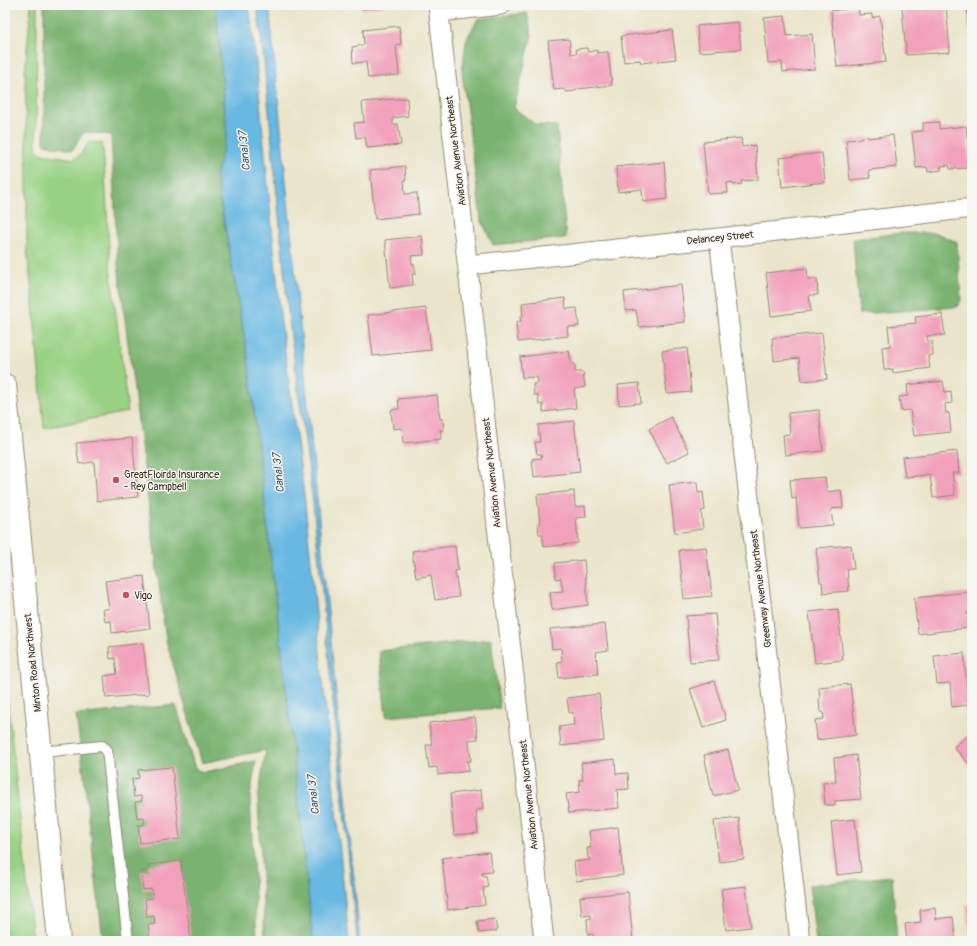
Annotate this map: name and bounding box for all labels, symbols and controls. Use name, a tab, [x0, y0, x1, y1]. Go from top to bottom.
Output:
street label: Aviation Avenue Northeast	[443, 94, 469, 207]
water label: Canal 37	[236, 128, 253, 171]
street label: Delancey Street	[686, 228, 755, 247]
street label: Aviation Avenue Northeast	[480, 416, 504, 529]
water label: Canal 37	[270, 450, 287, 493]
place label: GreatFloirda Insurance - Rey Campbell	[124, 469, 219, 493]
marker: GreatFloirda Insurance - Rey Campbell	[111, 475, 121, 485]
street label: Greenway Avenue Northeast	[748, 528, 774, 648]
marker: Vigo	[121, 590, 131, 600]
place label: Vigo	[134, 590, 153, 602]
street label: Minton Road Northwest	[22, 612, 44, 713]
street label: Aviation Avenue Northeast	[517, 738, 541, 851]
water label: Canal 37	[305, 772, 322, 815]

